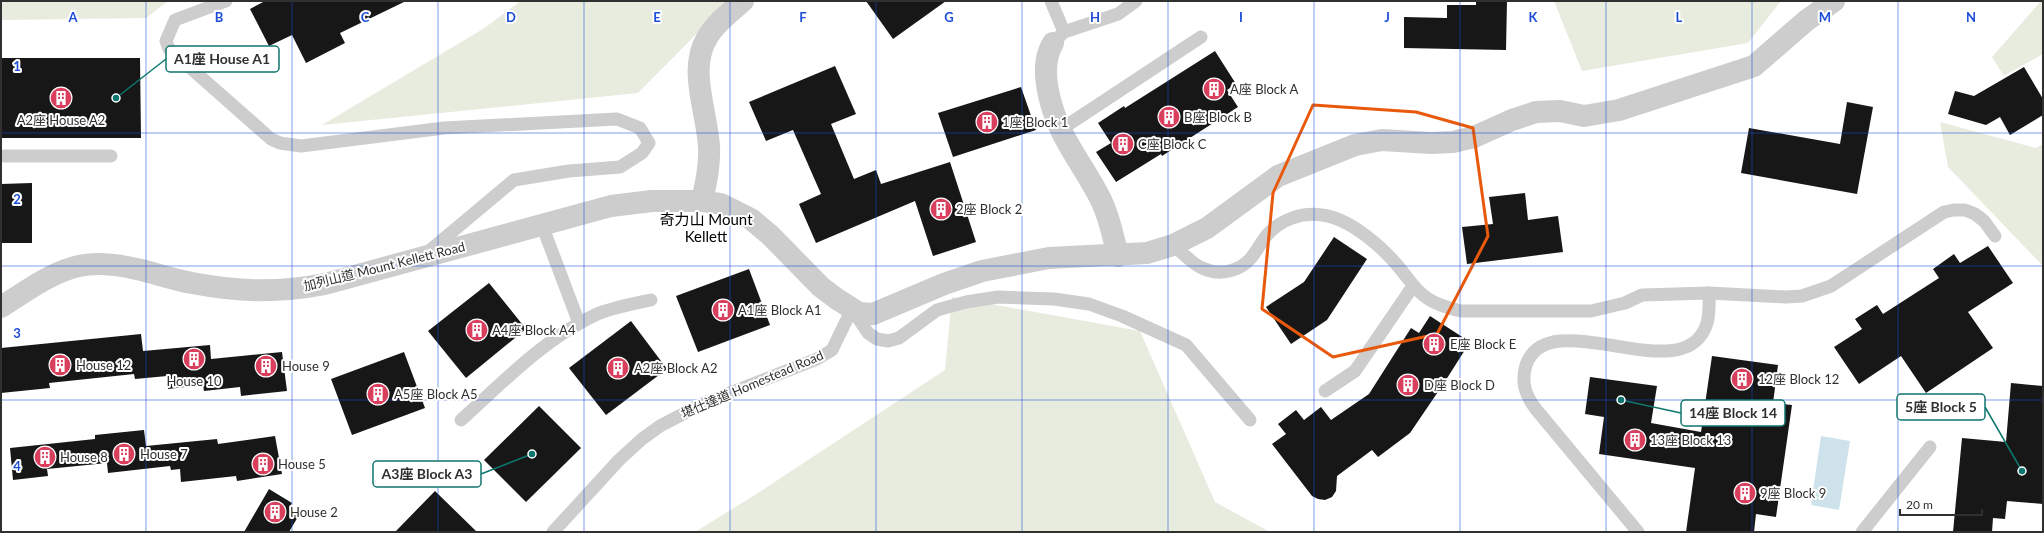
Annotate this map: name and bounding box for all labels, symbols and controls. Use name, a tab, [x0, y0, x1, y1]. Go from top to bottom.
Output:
text: A	[67, 9, 78, 25]
text: B	[215, 9, 224, 25]
text: C	[361, 9, 370, 25]
text: D	[506, 9, 516, 25]
text: E	[653, 9, 661, 25]
text: F	[799, 9, 807, 25]
text: G	[944, 9, 954, 25]
text: H	[1090, 9, 1100, 25]
text: I	[1239, 9, 1243, 25]
text: J	[1384, 9, 1390, 25]
text: K	[1529, 9, 1539, 25]
text: L	[1676, 9, 1683, 25]
text: M	[1819, 9, 1831, 25]
text: N	[1966, 9, 1976, 25]
callout: A1座 House A1	[166, 46, 279, 72]
text: A1座 House A1	[173, 50, 270, 67]
text: 1	[13, 58, 21, 74]
building icon: A座 Block A	[1201, 76, 1227, 102]
place label: A座 Block A	[1230, 81, 1299, 97]
building icon: A2座 House A2	[48, 85, 74, 111]
building icon: B座 Block B	[1156, 104, 1182, 130]
building icon: 1座 Block 1	[974, 109, 1000, 135]
place label: B座 Block B	[1184, 109, 1252, 125]
place label: A2座 House A2	[17, 112, 105, 128]
place label: 1座 Block 1	[1002, 114, 1068, 130]
building icon: C座 Block C	[1110, 131, 1136, 157]
place label: C座 Block C	[1138, 136, 1207, 152]
text: 2	[13, 191, 21, 207]
building icon: 2座 Block 2	[928, 196, 954, 222]
place label: 2座 Block 2	[956, 201, 1022, 217]
district label: 奇力山 Mount Kellett	[659, 210, 753, 245]
street label: 加列山道 Mount Kellett Road	[302, 238, 466, 294]
building icon: A1座 Block A1	[710, 297, 736, 323]
place label: A1座 Block A1	[738, 302, 821, 318]
building icon: A4座 Block A4	[464, 317, 490, 343]
place label: A4座 Block A4	[492, 322, 576, 338]
text: 3	[13, 325, 21, 341]
building icon: E座 Block E	[1421, 331, 1447, 357]
place label: E座 Block E	[1450, 336, 1516, 352]
building icon: House 10	[181, 346, 207, 372]
street label: 堪仕達道 Homestead Road	[678, 347, 826, 421]
building icon: House 12	[47, 352, 73, 378]
building icon: House 9	[253, 353, 279, 379]
building icon: A2座 Block A2	[605, 355, 631, 381]
place label: House 12	[76, 357, 131, 373]
place label: House 9	[282, 358, 330, 374]
place label: A2座 Block A2	[634, 360, 717, 376]
building icon: 12座 Block 12	[1729, 366, 1755, 392]
place label: 12座 Block 12	[1758, 371, 1839, 387]
building icon: D座 Block D	[1395, 372, 1421, 398]
place label: House 10	[166, 373, 222, 389]
place label: D座 Block D	[1424, 377, 1495, 393]
building icon: A5座 Block A5	[365, 381, 391, 407]
place label: A5座 Block A5	[394, 386, 477, 402]
callout: 5座 Block 5	[1897, 394, 1985, 420]
text: 5座 Block 5	[1905, 398, 1977, 415]
callout: 14座 Block 14	[1681, 400, 1785, 426]
text: 14座 Block 14	[1689, 404, 1777, 421]
building icon: 13座 Block 13	[1622, 427, 1648, 453]
place label: 13座 Block 13	[1650, 432, 1731, 448]
building icon: House 7	[111, 441, 137, 467]
building icon: House 8	[32, 444, 58, 470]
place label: House 7	[140, 446, 188, 462]
place label: House 8	[60, 449, 108, 465]
building icon: House 5	[250, 451, 276, 477]
place label: House 5	[278, 456, 326, 472]
text: 4	[13, 458, 21, 474]
callout: A3座 Block A3	[373, 461, 481, 487]
text: A3座 Block A3	[381, 465, 472, 482]
building icon: 9座 Block 9	[1732, 480, 1758, 506]
place label: 9座 Block 9	[1760, 485, 1826, 501]
scale bar	[1900, 491, 1982, 517]
text: 20 m	[1906, 497, 1933, 512]
building icon: House 2	[262, 499, 288, 525]
place label: House 2	[290, 504, 338, 520]

